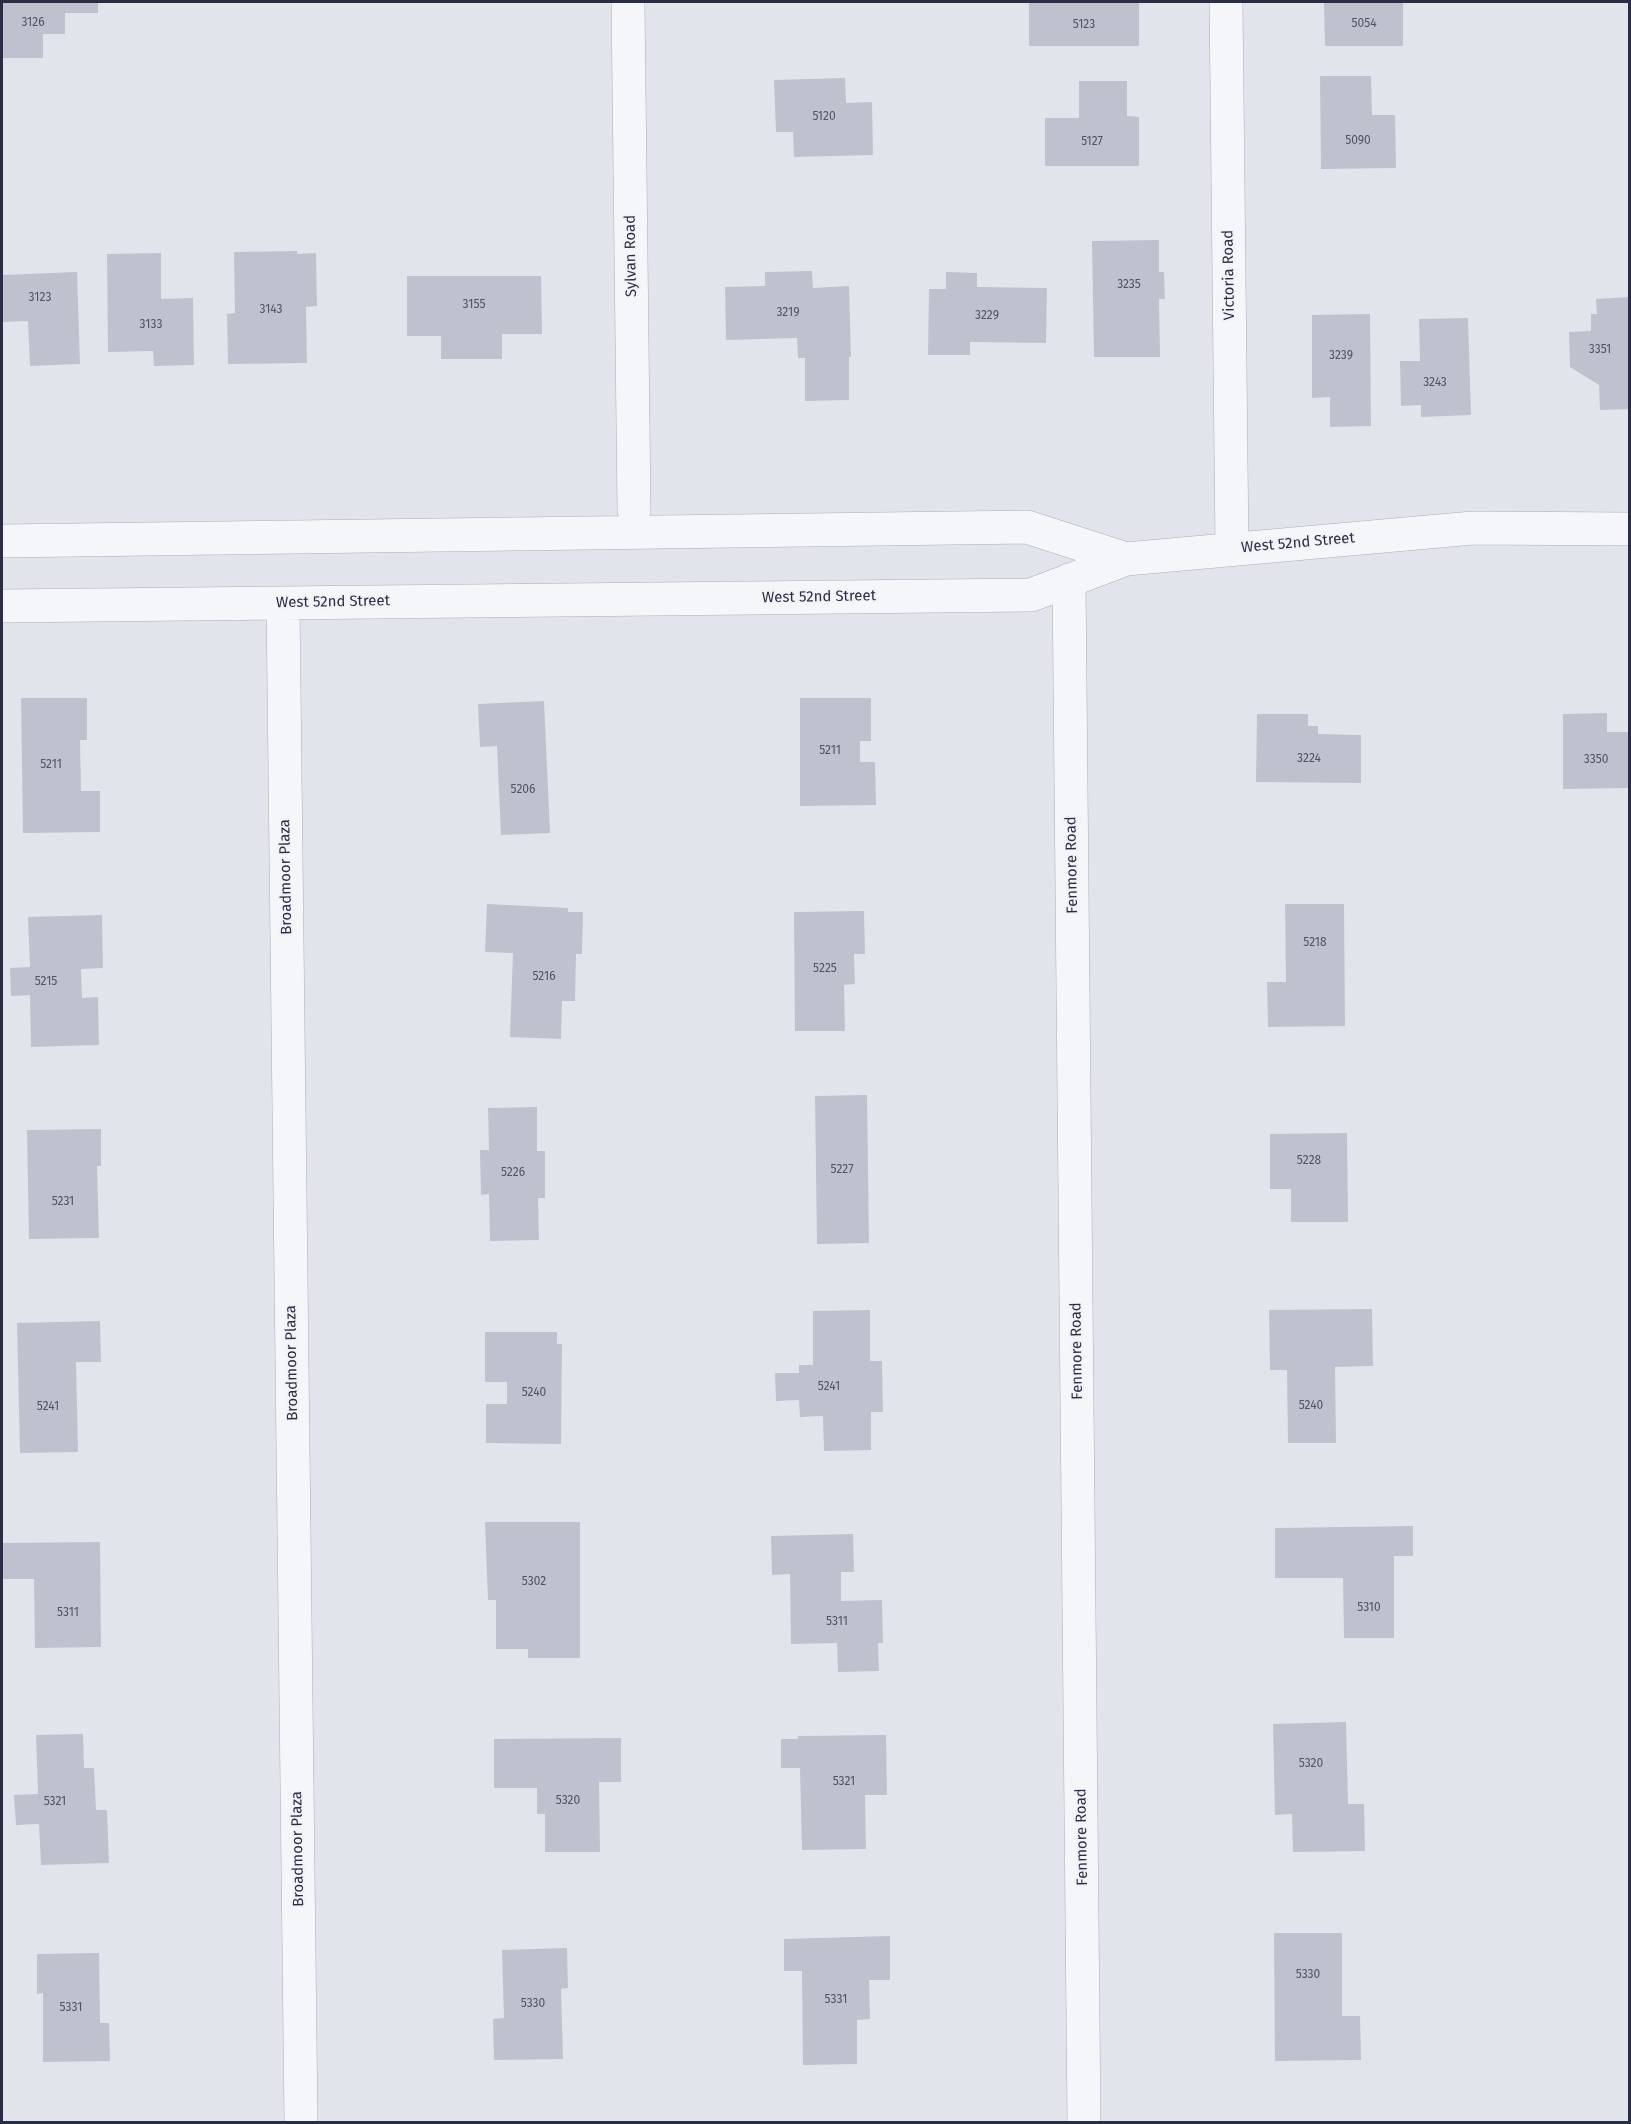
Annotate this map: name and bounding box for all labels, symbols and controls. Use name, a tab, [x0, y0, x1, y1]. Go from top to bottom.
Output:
house number: 3126	[21, 16, 45, 30]
house number: 5054	[1351, 17, 1377, 31]
house number: 5123	[1073, 18, 1095, 32]
house number: 5120	[812, 110, 836, 124]
house number: 5090	[1345, 134, 1371, 148]
house number: 5127	[1081, 135, 1103, 149]
street label: Sylvan Road	[621, 215, 641, 297]
street label: Victoria Road	[1219, 230, 1239, 320]
house number: 3235	[1117, 278, 1141, 292]
house number: 3123	[29, 291, 51, 305]
house number: 3155	[463, 298, 485, 312]
house number: 3143	[259, 303, 283, 317]
house number: 3219	[776, 306, 800, 320]
house number: 3229	[975, 309, 999, 323]
house number: 3133	[140, 318, 162, 332]
house number: 3351	[1589, 343, 1611, 357]
house number: 3239	[1329, 349, 1353, 363]
house number: 3243	[1423, 376, 1447, 390]
street label: West 52nd Street	[1240, 529, 1356, 557]
street label: West 52nd Street	[762, 587, 876, 607]
street label: West 52nd Street	[276, 592, 390, 612]
house number: 5211	[819, 744, 841, 758]
house number: 3224	[1297, 752, 1321, 766]
house number: 3350	[1584, 753, 1608, 767]
house number: 5211	[40, 758, 62, 772]
house number: 5206	[511, 783, 535, 797]
street label: Fenmore Road	[1062, 816, 1082, 914]
street label: Broadmoor Plaza	[276, 819, 296, 935]
house number: 5218	[1303, 936, 1327, 950]
house number: 5225	[813, 962, 837, 976]
house number: 5216	[532, 970, 556, 984]
house number: 5215	[35, 975, 57, 989]
house number: 5228	[1297, 1154, 1321, 1168]
house number: 5227	[831, 1163, 853, 1177]
house number: 5226	[501, 1166, 525, 1180]
house number: 5231	[52, 1195, 74, 1209]
street label: Fenmore Road	[1067, 1302, 1087, 1400]
street label: Broadmoor Plaza	[282, 1305, 302, 1421]
house number: 5241	[818, 1380, 840, 1394]
house number: 5240	[522, 1386, 546, 1400]
house number: 5240	[1299, 1399, 1323, 1413]
house number: 5241	[37, 1400, 59, 1414]
house number: 5302	[522, 1575, 546, 1589]
house number: 5310	[1357, 1601, 1381, 1615]
house number: 5311	[57, 1606, 79, 1620]
house number: 5311	[826, 1615, 848, 1629]
house number: 5320	[1299, 1757, 1323, 1771]
house number: 5321	[833, 1775, 855, 1789]
street label: Fenmore Road	[1072, 1788, 1092, 1886]
street label: Broadmoor Plaza	[288, 1791, 308, 1907]
house number: 5320	[556, 1794, 580, 1808]
house number: 5321	[44, 1795, 66, 1809]
house number: 5330	[1296, 1968, 1320, 1982]
house number: 5331	[825, 1993, 847, 2007]
house number: 5330	[521, 1997, 545, 2011]
house number: 5331	[60, 2001, 82, 2015]

